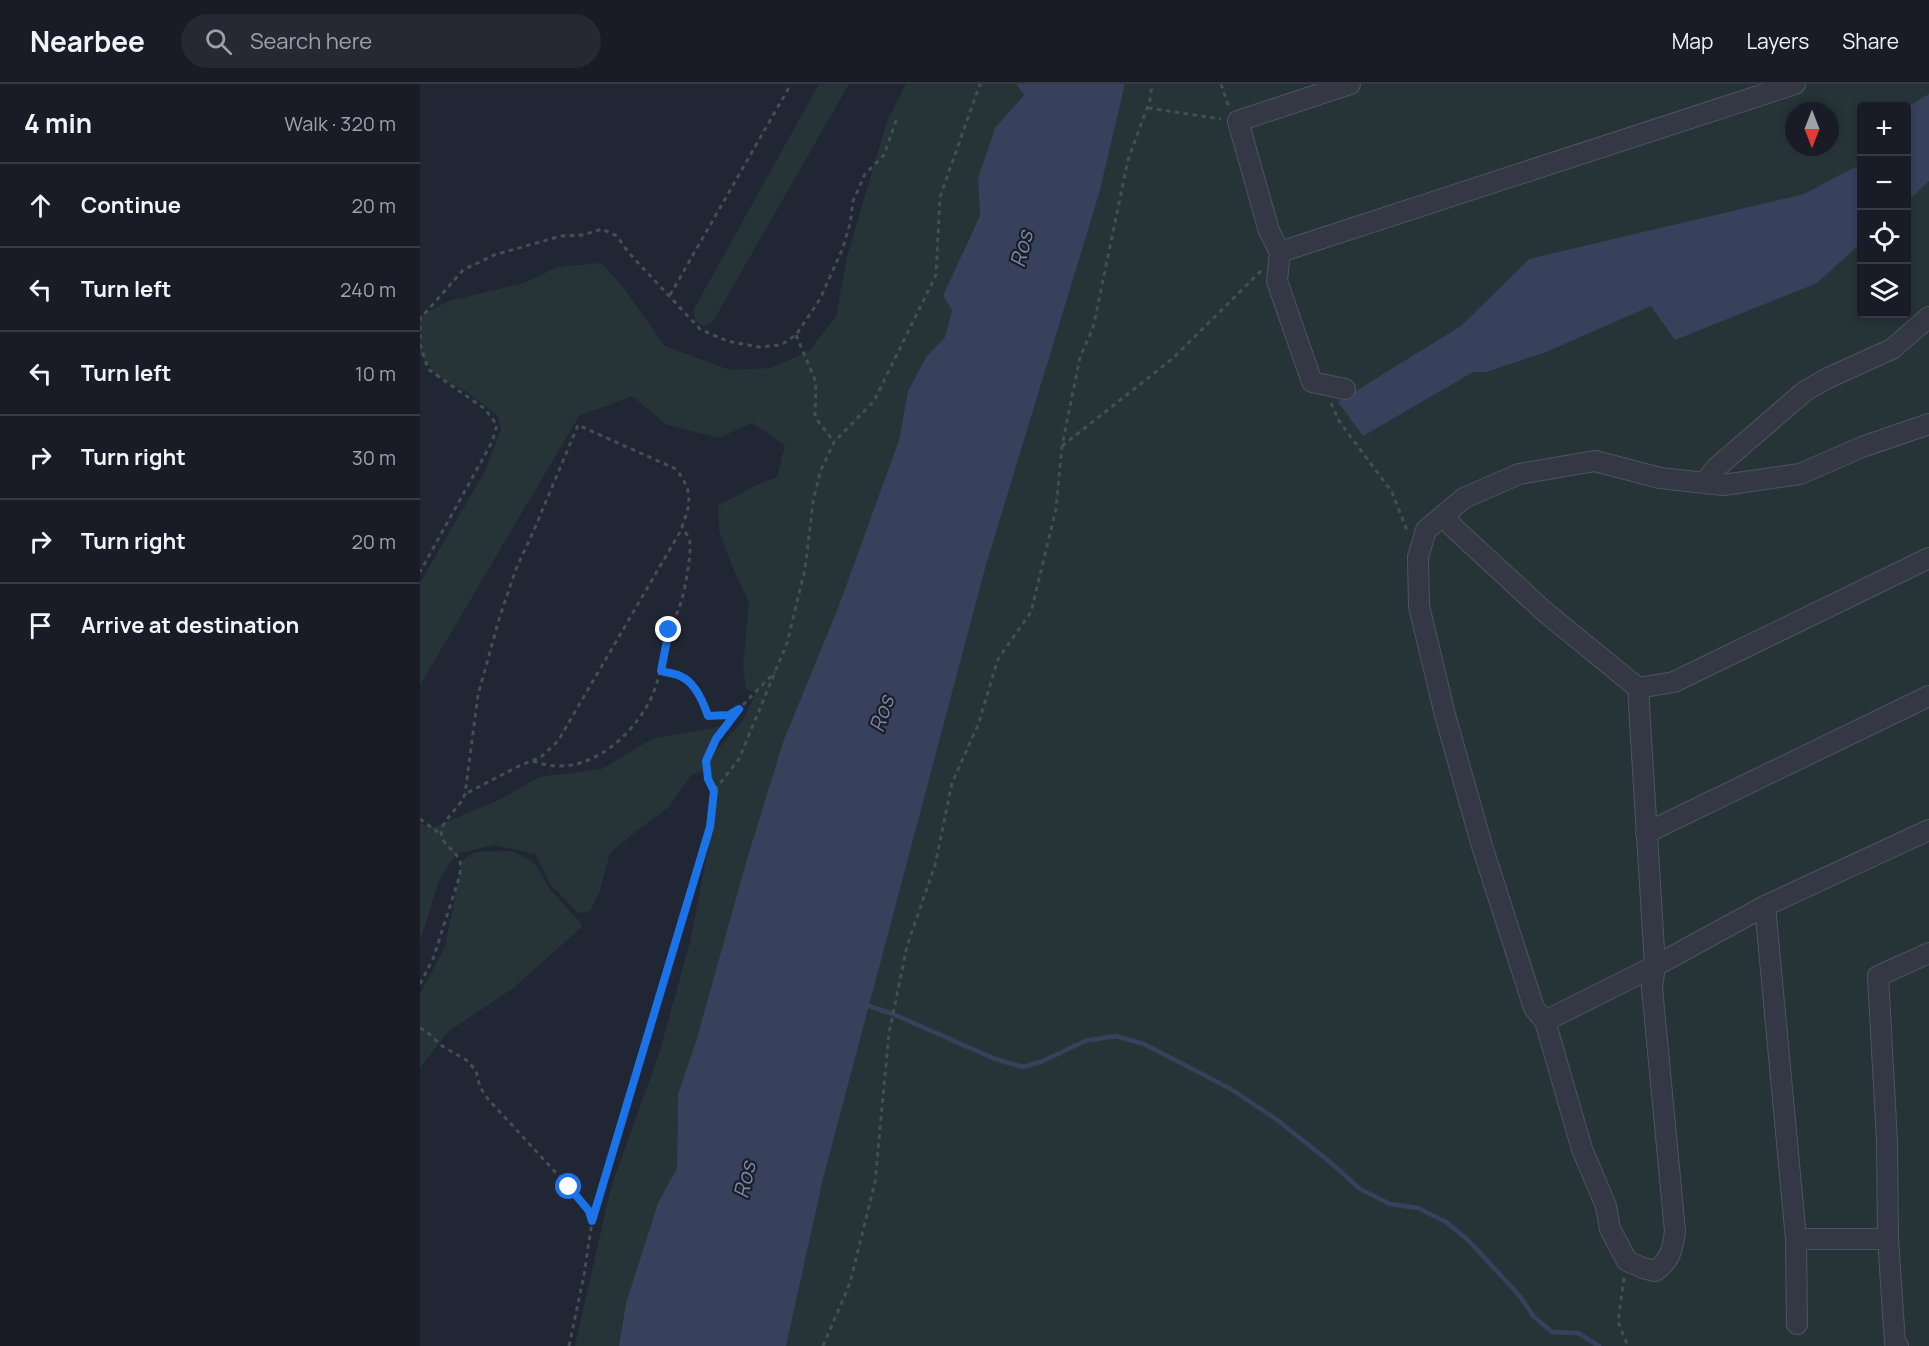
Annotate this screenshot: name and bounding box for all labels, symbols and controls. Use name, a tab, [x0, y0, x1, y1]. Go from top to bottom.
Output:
search box	[181, 14, 601, 68]
text: Nearbee	[30, 22, 145, 60]
icon: search	[202, 25, 235, 58]
text: Search here	[250, 26, 372, 56]
text: Map	[1672, 27, 1713, 55]
text: Layers	[1746, 27, 1809, 55]
text: Share	[1842, 27, 1899, 55]
north arrow	[1785, 102, 1839, 156]
map controls	[1857, 102, 1911, 318]
button: +	[1857, 102, 1911, 156]
text: 4 min	[24, 105, 92, 141]
text: Walk · 320 m	[284, 110, 396, 137]
button: −	[1857, 156, 1911, 210]
icon: ahead	[24, 189, 57, 222]
text: Continue	[81, 190, 181, 220]
text: 20 m	[351, 192, 396, 219]
button: locate	[1857, 210, 1911, 264]
water label: Ros	[1003, 226, 1040, 270]
button: layers	[1857, 264, 1911, 318]
icon: left	[24, 273, 57, 306]
text: Turn left	[81, 274, 171, 304]
text: 240 m	[340, 276, 396, 303]
icon: left	[24, 357, 57, 390]
text: Turn left	[81, 358, 171, 388]
text: 10 m	[355, 360, 396, 387]
icon: right	[24, 441, 57, 474]
text: Turn right	[81, 442, 186, 472]
text: 30 m	[352, 444, 396, 471]
icon: right	[24, 525, 57, 558]
text: Turn right	[81, 526, 186, 556]
text: 20 m	[351, 528, 396, 555]
icon: arrive	[24, 609, 57, 642]
text: Arrive at destination	[81, 610, 299, 640]
route end	[655, 616, 681, 642]
water label: Ros	[862, 690, 901, 735]
water label: Ros	[726, 1157, 762, 1201]
route start	[555, 1173, 581, 1199]

